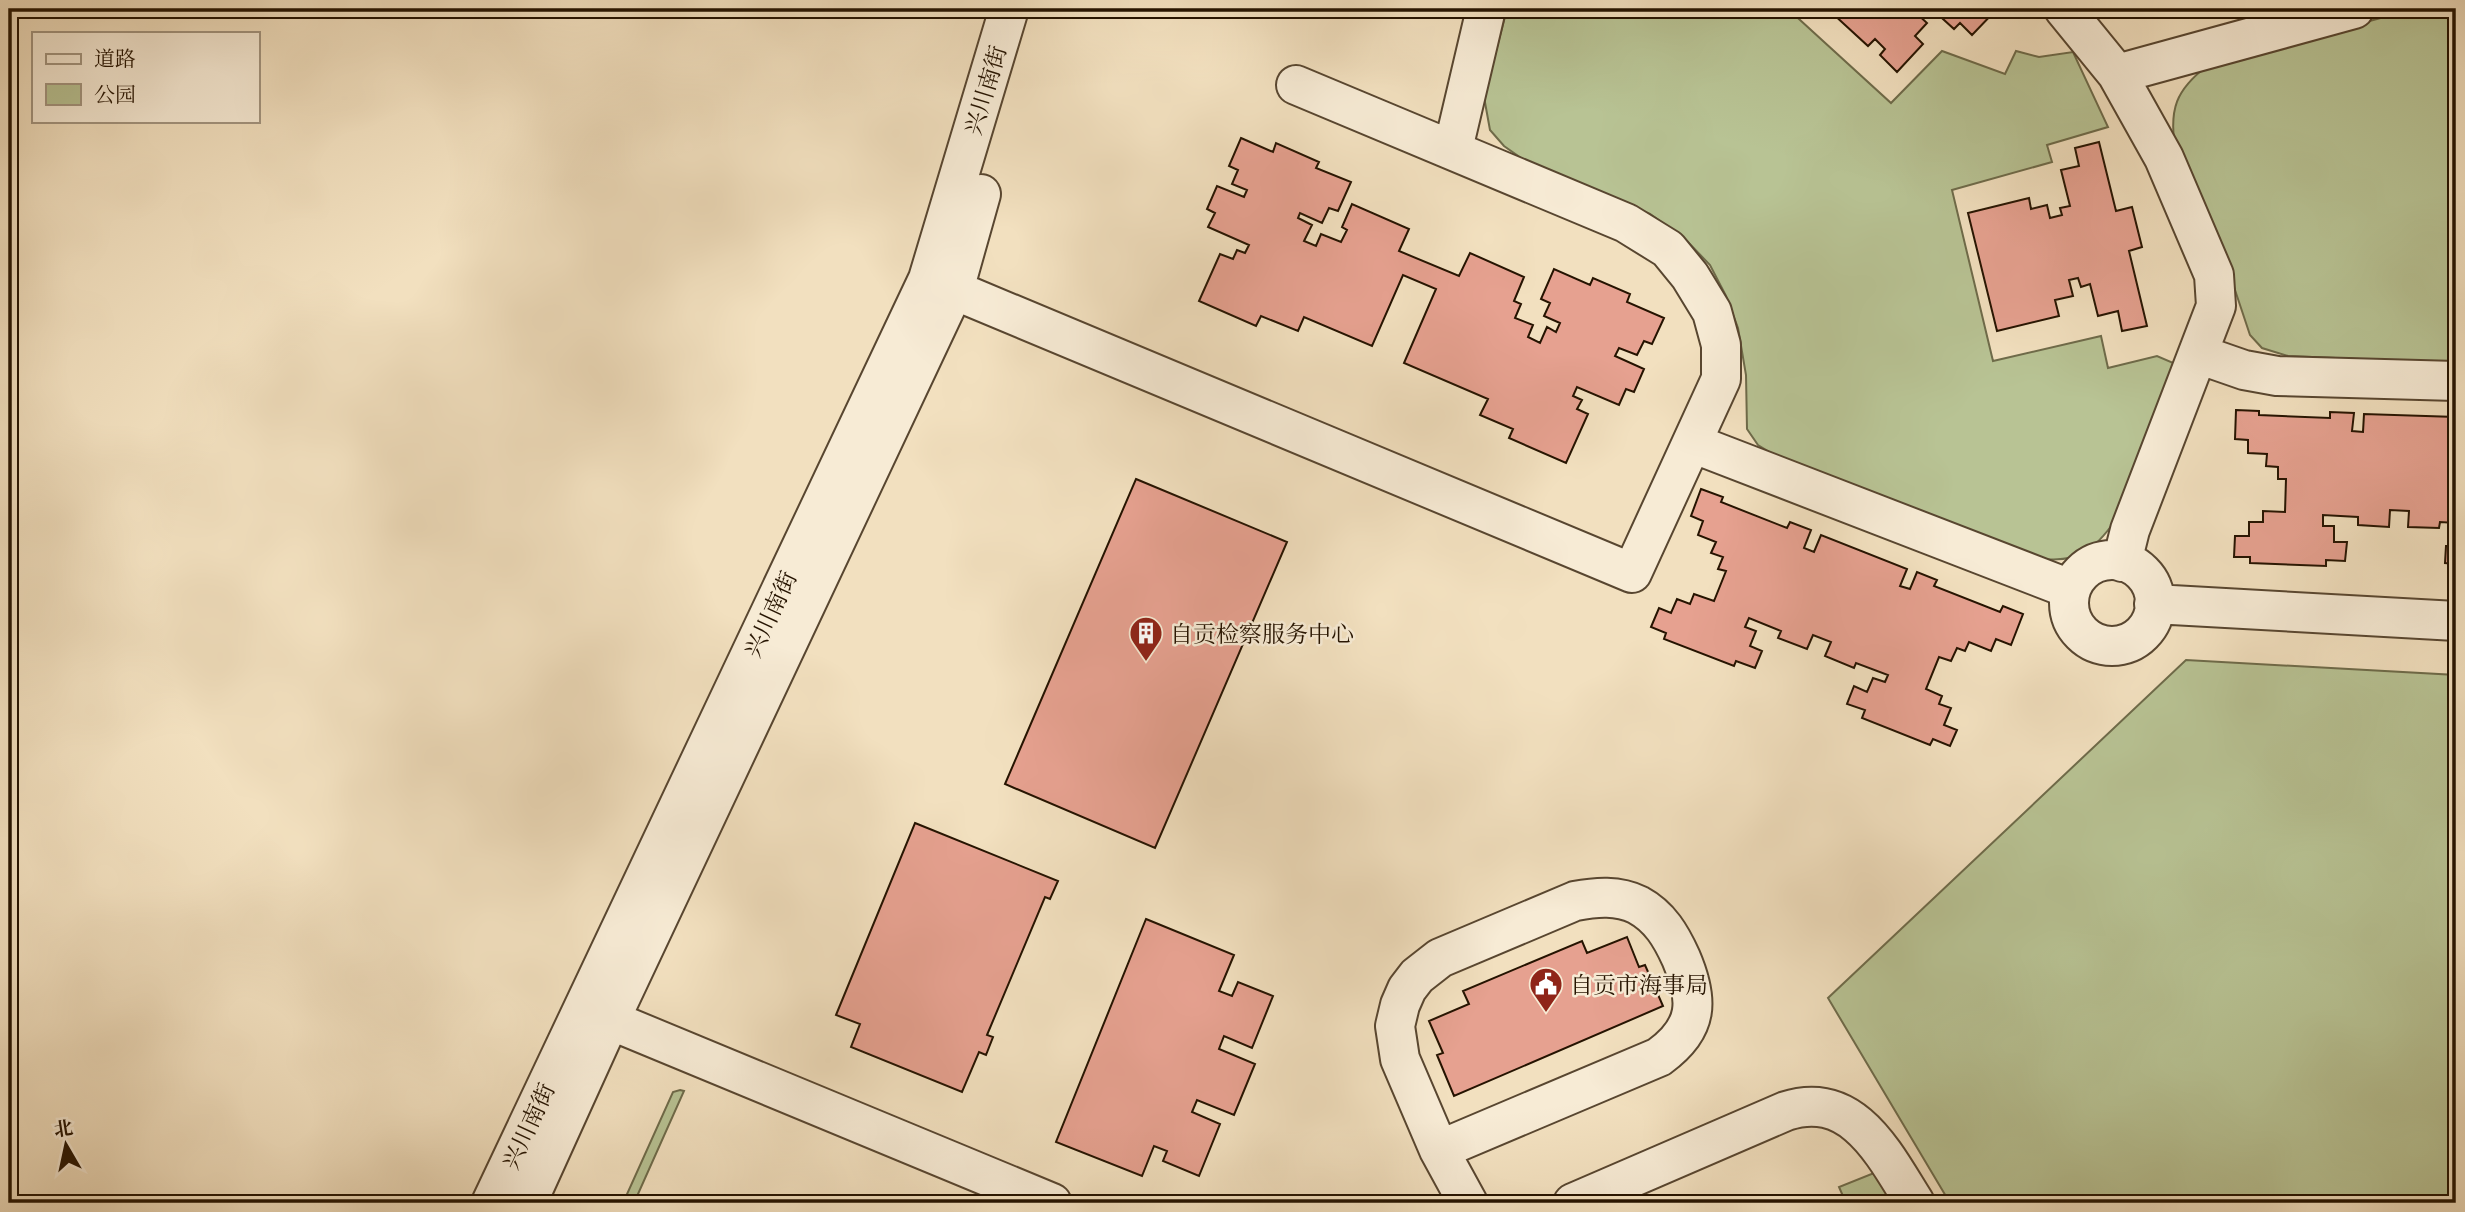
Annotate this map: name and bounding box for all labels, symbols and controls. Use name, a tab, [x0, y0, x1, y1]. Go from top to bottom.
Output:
legend	[32, 32, 259, 122]
street label: 兴川南街	[956, 41, 1014, 139]
text: 道路	[94, 43, 136, 74]
text: 公园	[94, 79, 136, 110]
street label: 兴川南街	[736, 565, 804, 663]
building icon: 自贡检察服务中心	[1127, 614, 1165, 663]
place label: 自贡检察服务中心	[1170, 617, 1354, 650]
public building icon: 自贡市海事局	[1527, 965, 1565, 1014]
place label: 自贡市海事局	[1570, 968, 1708, 1001]
street label: 兴川南街	[494, 1077, 562, 1175]
north arrow	[32, 1110, 102, 1180]
text: 北	[52, 1113, 75, 1144]

